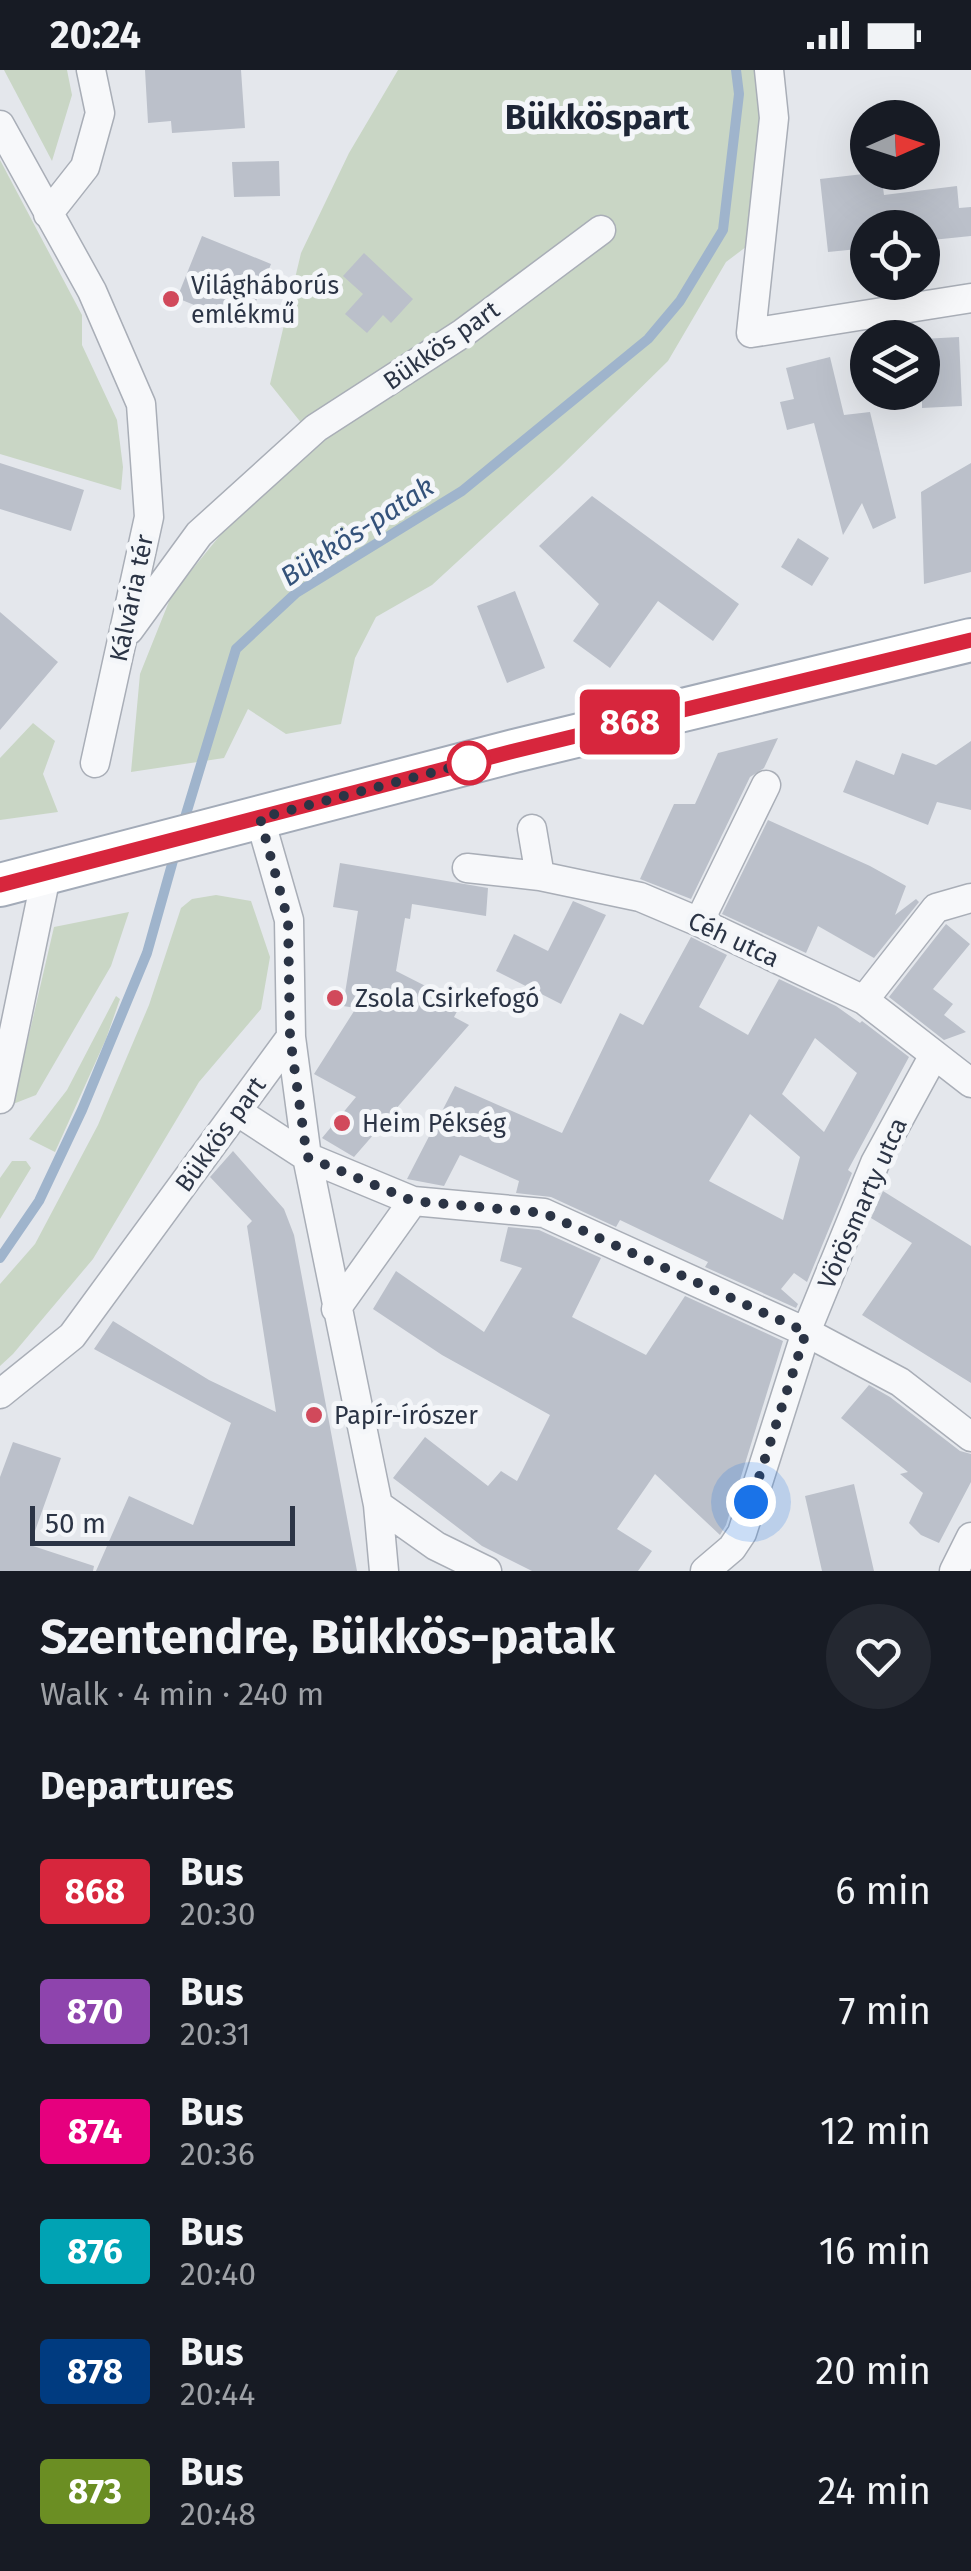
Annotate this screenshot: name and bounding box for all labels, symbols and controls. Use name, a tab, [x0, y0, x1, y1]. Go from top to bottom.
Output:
text: 20:24	[50, 12, 141, 58]
district label: Bükköspart	[505, 96, 690, 138]
north arrow	[850, 100, 940, 190]
map controls	[850, 100, 940, 410]
button: locate	[850, 210, 940, 300]
place label: Világháborús emlékmű	[191, 271, 339, 330]
marker: Világháborús emlékmű	[160, 288, 182, 310]
street label: Bükkös part	[378, 294, 506, 397]
button: layers	[850, 320, 940, 410]
water label: Bükkös-patak	[274, 470, 440, 593]
street label: Kálvária tér	[104, 531, 160, 665]
line badge: 868	[572, 690, 688, 754]
text: 868	[600, 701, 660, 743]
unlabelled marker	[448, 742, 490, 784]
street label: Céh utca	[683, 906, 784, 974]
place label: Zsola Csirkefogó	[355, 984, 540, 1014]
marker: Zsola Csirkefogó	[324, 987, 346, 1009]
street label: Bükkös part	[169, 1070, 273, 1198]
place label: Heim Pékség	[362, 1109, 506, 1139]
marker: Heim Pékség	[331, 1112, 353, 1134]
street label: Vörösmarty utca	[812, 1113, 914, 1294]
place label: Papír-írószer	[334, 1401, 478, 1431]
marker: Papír-írószer	[303, 1404, 325, 1426]
your location	[726, 1477, 776, 1527]
scale bar	[30, 1501, 295, 1546]
text: 50 m	[45, 1507, 106, 1540]
button: heart	[826, 1604, 931, 1709]
text: Szentendre, Bükkös-patak	[40, 1608, 615, 1666]
text: Walk · 4 min · 240 m	[40, 1675, 324, 1713]
text: Departures	[40, 1763, 234, 1809]
text: Bus	[180, 1849, 244, 1895]
text: 6 min	[835, 1868, 931, 1914]
text: 868	[65, 1870, 125, 1912]
text: 20:30	[180, 1895, 256, 1933]
text: Bus	[180, 1969, 244, 2015]
text: 7 min	[839, 1988, 931, 2034]
text: 870	[67, 1990, 123, 2032]
text: 20:31	[180, 2015, 251, 2053]
text: Bus	[180, 2089, 244, 2135]
text: 12 min	[820, 2108, 931, 2154]
text: 874	[68, 2110, 122, 2152]
text: 20:36	[180, 2135, 255, 2173]
text: Bus	[180, 2209, 244, 2255]
text: 16 min	[819, 2228, 931, 2274]
text: 876	[67, 2230, 123, 2272]
text: 20:40	[180, 2255, 256, 2293]
text: Bus	[180, 2329, 244, 2375]
text: 20 min	[815, 2348, 931, 2394]
text: 878	[67, 2350, 123, 2392]
text: 20:44	[180, 2375, 255, 2413]
text: Bus	[180, 2449, 244, 2495]
text: 24 min	[817, 2468, 931, 2514]
text: 873	[68, 2470, 122, 2512]
text: 20:48	[180, 2495, 256, 2533]

